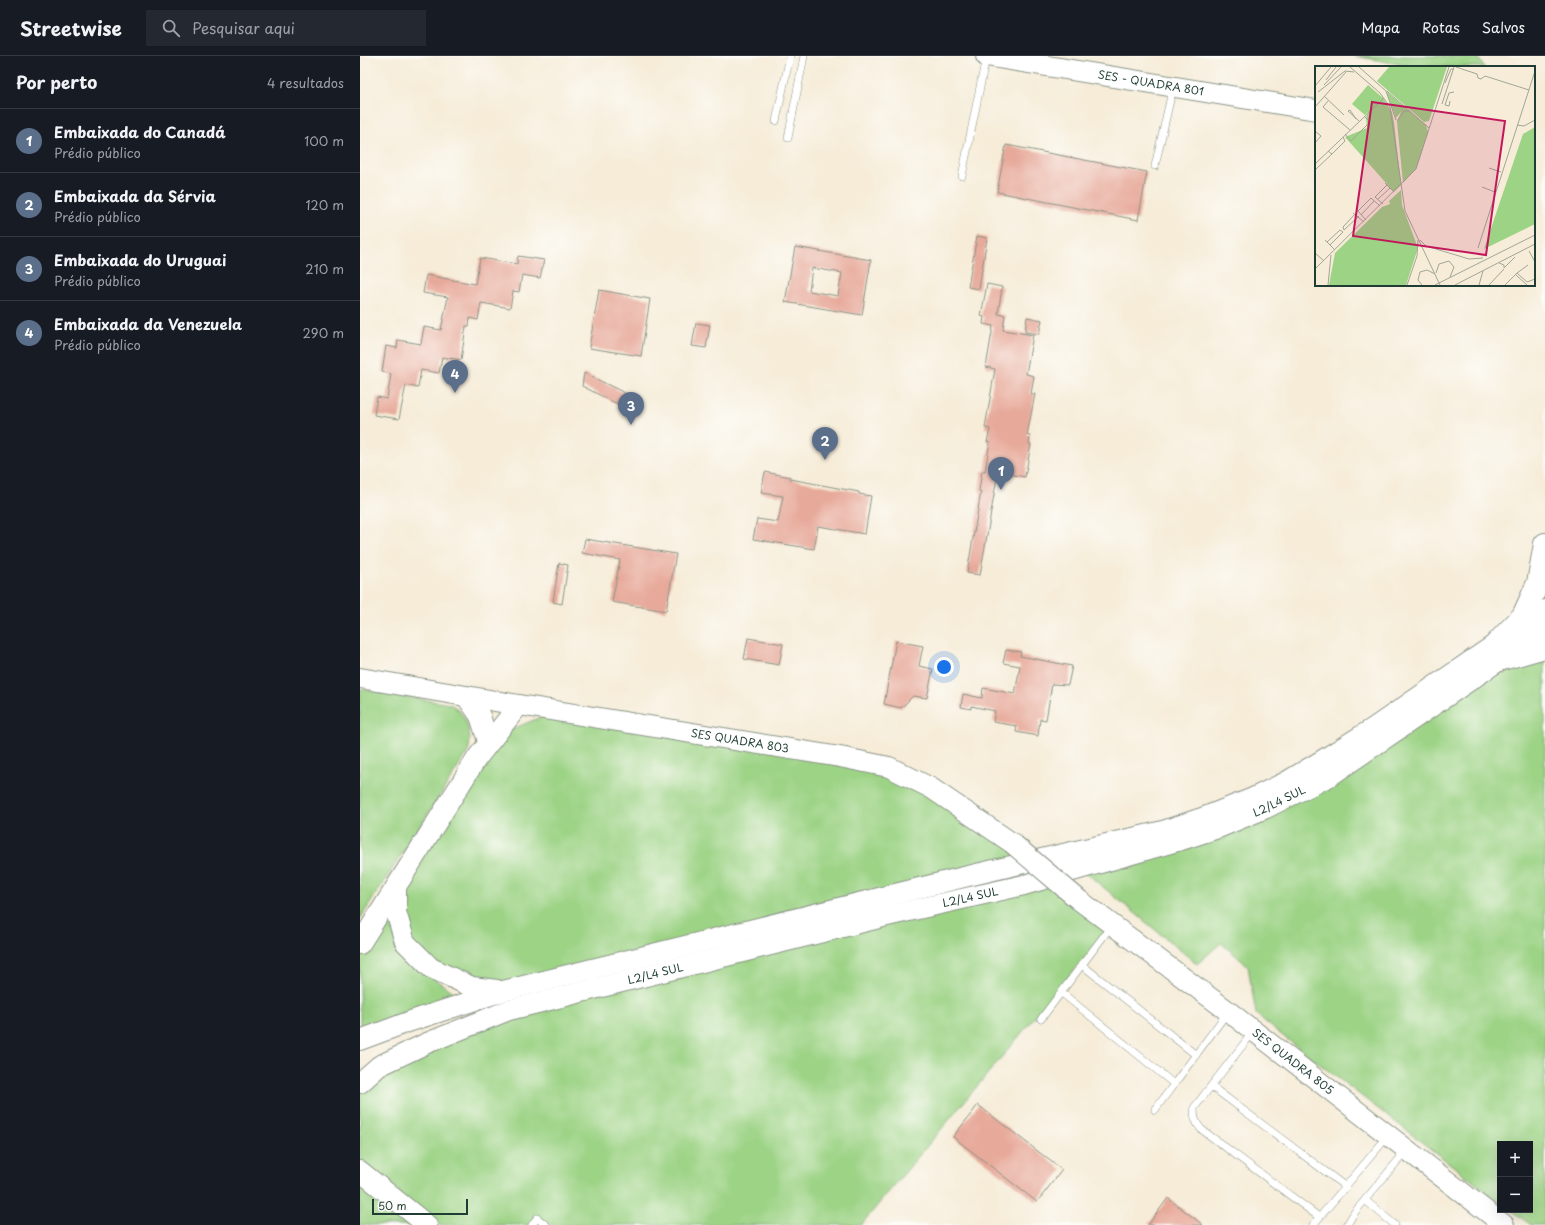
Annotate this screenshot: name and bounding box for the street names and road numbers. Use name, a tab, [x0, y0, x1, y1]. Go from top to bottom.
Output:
street label: SES - QUADRA 801	[1097, 65, 1205, 100]
street label: SES QUADRA 803	[690, 724, 790, 757]
street label: L2/L4 SUL	[1250, 780, 1309, 821]
street label: L2/L4 SUL	[941, 882, 1000, 911]
street label: L2/L4 SUL	[626, 958, 685, 988]
street label: SES QUADRA 805	[1249, 1024, 1338, 1098]

